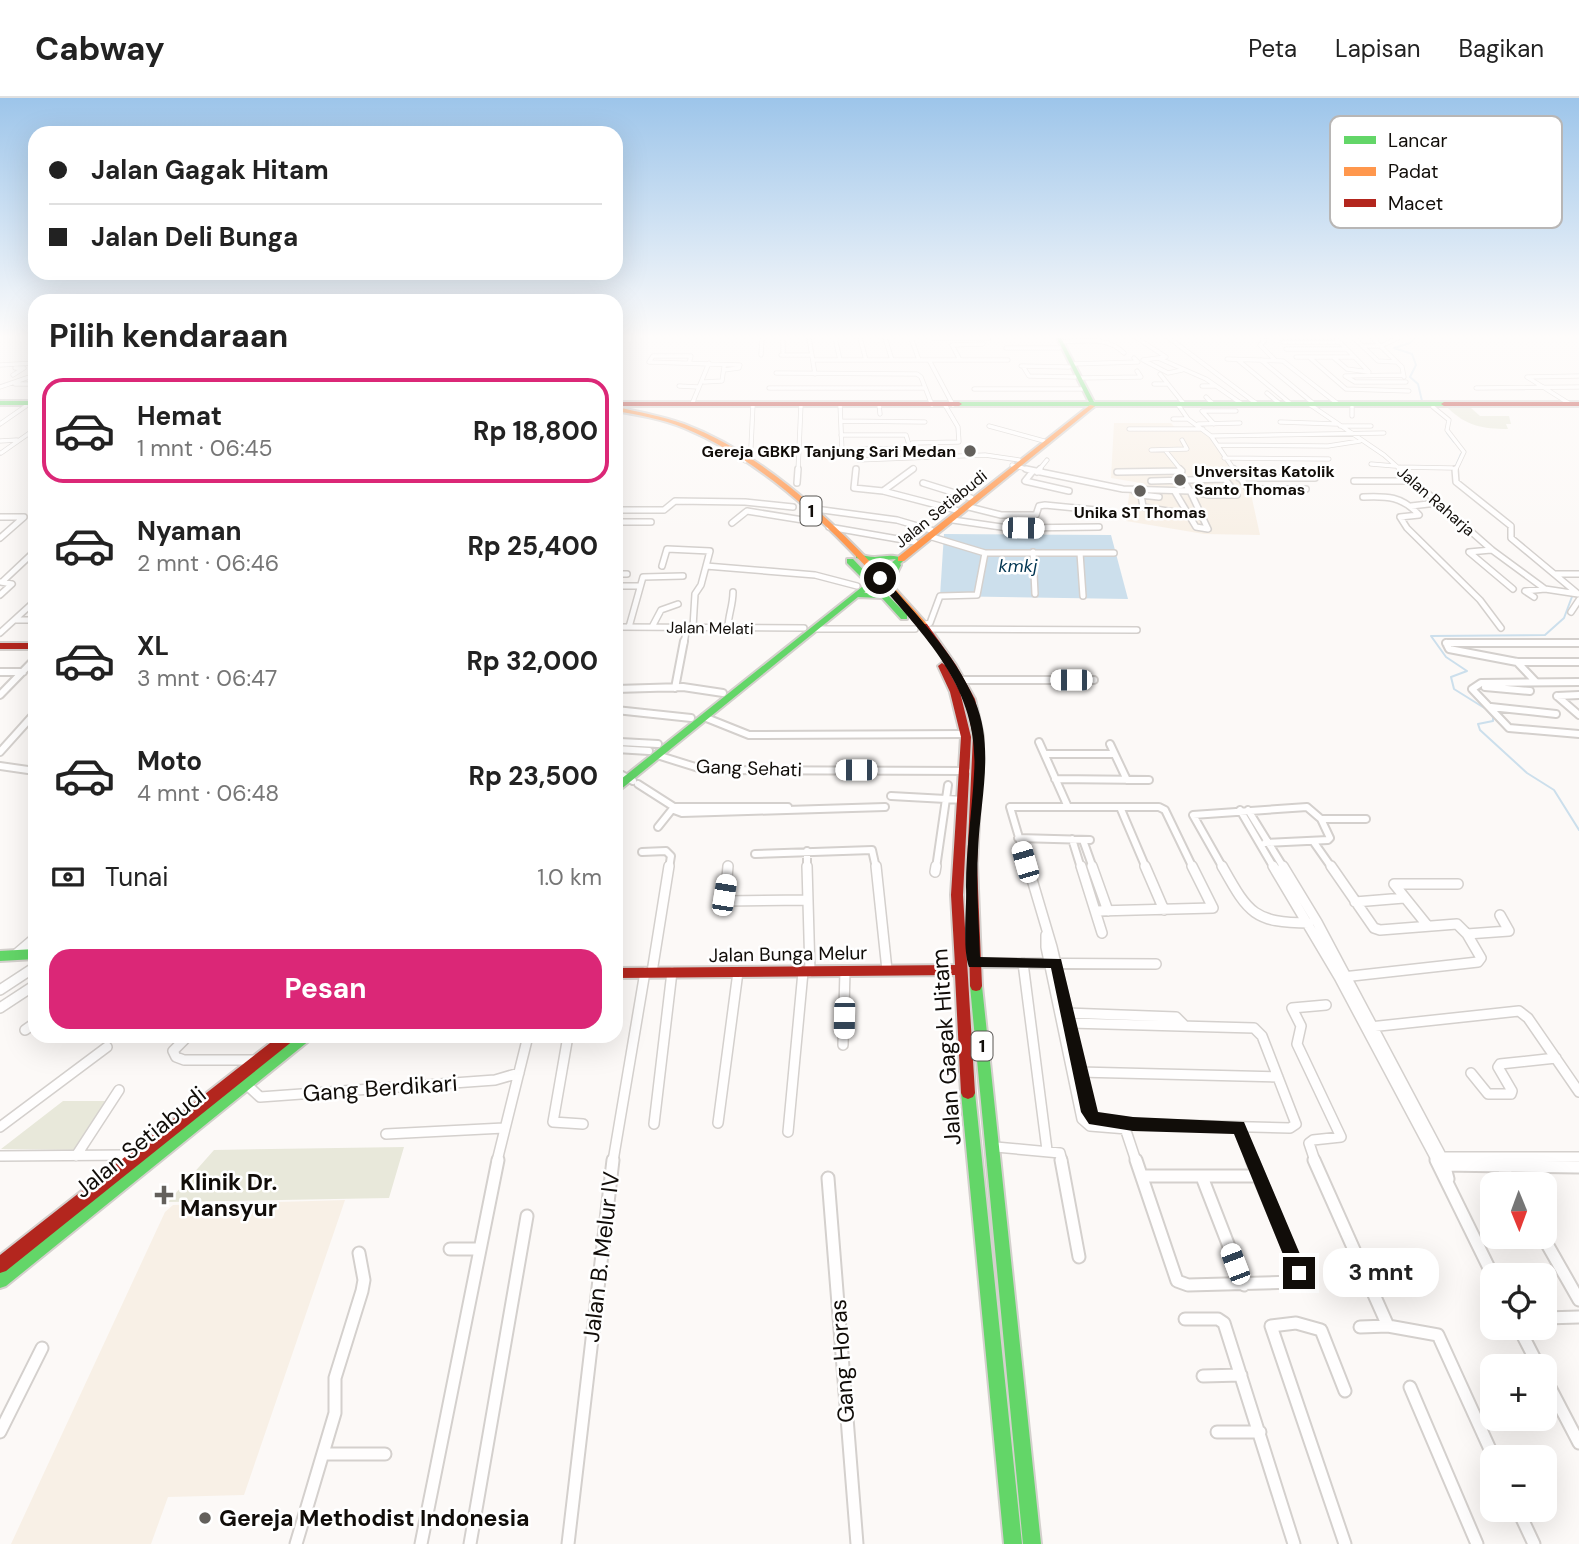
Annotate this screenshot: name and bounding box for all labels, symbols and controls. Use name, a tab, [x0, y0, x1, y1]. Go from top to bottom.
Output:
text: Cabway	[35, 27, 165, 70]
text: Peta	[1248, 33, 1297, 64]
text: Lapisan	[1335, 33, 1420, 64]
text: Bagikan	[1458, 33, 1544, 64]
legend	[1330, 116, 1562, 228]
text: Lancar	[1388, 128, 1448, 153]
text: Jalan Gagak Hitam	[91, 153, 329, 187]
text: Padat	[1388, 159, 1438, 184]
text: Macet	[1388, 191, 1443, 216]
text: Jalan Deli Bunga	[91, 220, 298, 254]
text: Pilih kendaraan	[49, 315, 288, 357]
icon: car	[53, 399, 116, 462]
text: Hemat	[137, 399, 222, 433]
text: Rp 18,800	[473, 414, 598, 448]
text: 1 mnt · 06:45	[137, 433, 273, 463]
place label: Gereja GBKP Tanjung Sari Medan	[702, 441, 956, 462]
marker: Gereja GBKP Tanjung Sari Medan	[962, 443, 978, 459]
place label: Unversitas Katolik Santo Thomas	[1194, 461, 1335, 500]
street label: Jalan Raharja	[1393, 461, 1479, 541]
street label: Jalan Setiabudi	[891, 465, 991, 553]
marker: Unversitas Katolik Santo Thomas	[1172, 472, 1188, 488]
marker: Unika ST Thomas	[1132, 483, 1148, 499]
road number: 1	[800, 496, 822, 526]
place label: Unika ST Thomas	[1074, 502, 1206, 523]
icon: car	[53, 514, 116, 577]
text: Nyaman	[137, 514, 242, 548]
car	[1002, 517, 1045, 539]
text: Rp 25,400	[467, 529, 598, 563]
text: 2 mnt · 06:46	[137, 548, 279, 578]
water label: kmkj	[999, 554, 1038, 578]
route start	[864, 562, 896, 594]
street label: Jalan Melati	[666, 617, 754, 639]
icon: car	[53, 629, 116, 692]
text: XL	[137, 629, 169, 663]
text: Rp 32,000	[466, 644, 598, 678]
text: 3 mnt · 06:47	[137, 663, 277, 693]
car	[1051, 670, 1093, 691]
icon: car	[53, 744, 116, 807]
text: Moto	[137, 744, 202, 778]
street label: Gang Sehati	[696, 754, 802, 782]
text: Rp 23,500	[469, 759, 598, 793]
car	[836, 760, 878, 781]
text: 4 mnt · 06:48	[137, 778, 279, 808]
car	[1010, 839, 1041, 885]
icon: cash	[49, 858, 87, 896]
text: Tunai	[105, 860, 169, 894]
text: 1.0 km	[537, 862, 602, 892]
car	[711, 873, 738, 917]
street label: Jalan Bunga Melur	[709, 940, 867, 968]
street label: Jalan Gagak Hitam	[924, 948, 968, 1146]
button: Pesan	[49, 949, 602, 1029]
car	[834, 997, 855, 1039]
road number: 1	[972, 1031, 992, 1060]
street label: Gang Berdikari	[302, 1068, 458, 1108]
street label: Jalan Setiabudi	[68, 1080, 212, 1204]
place label: Klinik Dr. Mansyur	[180, 1167, 277, 1223]
street label: Jalan B. Melur IV	[576, 1170, 626, 1344]
north arrow	[1480, 1172, 1558, 1250]
map controls	[1480, 1172, 1557, 1522]
marker: Klinik Dr. Mansyur	[154, 1185, 174, 1205]
car	[1218, 1241, 1253, 1287]
callout: 3 mnt	[1324, 1248, 1439, 1298]
route end	[1283, 1257, 1315, 1289]
text: 3 mnt	[1348, 1257, 1414, 1287]
button: locate	[1480, 1263, 1557, 1340]
street label: Gang Horas	[823, 1298, 861, 1424]
button: +	[1480, 1354, 1557, 1431]
button: −	[1480, 1445, 1557, 1522]
place label: Gereja Methodist Indonesia	[219, 1503, 529, 1533]
marker: Gereja Methodist Indonesia	[197, 1510, 213, 1526]

